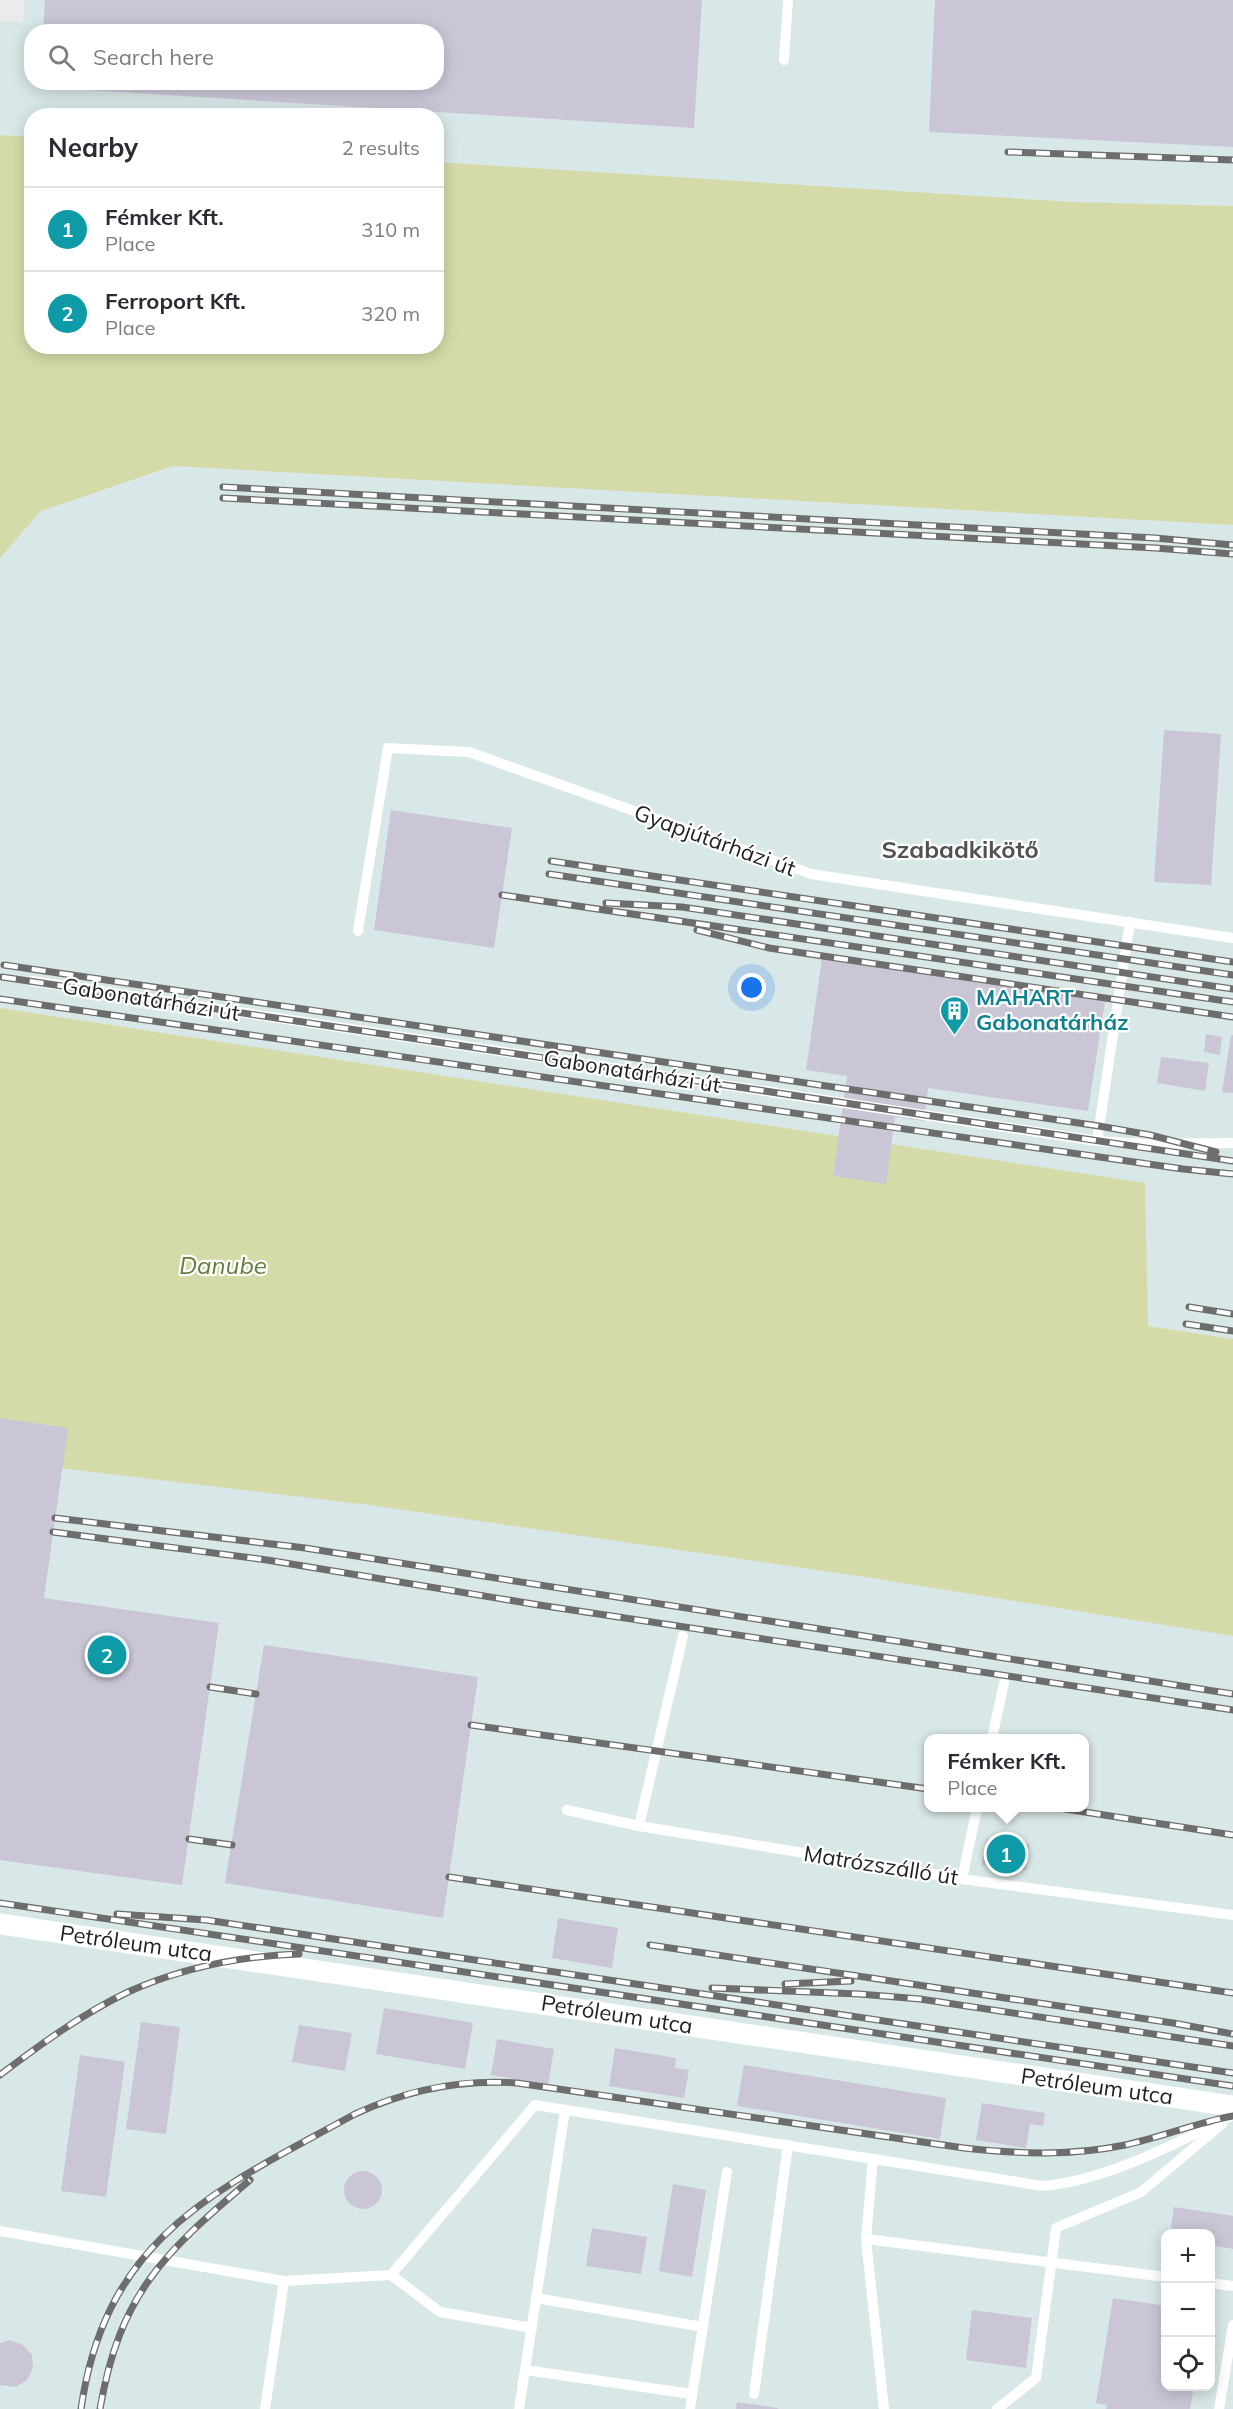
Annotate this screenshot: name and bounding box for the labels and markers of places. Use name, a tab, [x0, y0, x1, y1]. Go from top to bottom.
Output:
place label: MAHART Gabonatárház	[976, 983, 1129, 1036]
building icon: MAHART Gabonatárház	[939, 994, 971, 1036]
pin: 2	[88, 1632, 126, 1678]
pin: 1	[986, 1832, 1026, 1876]

